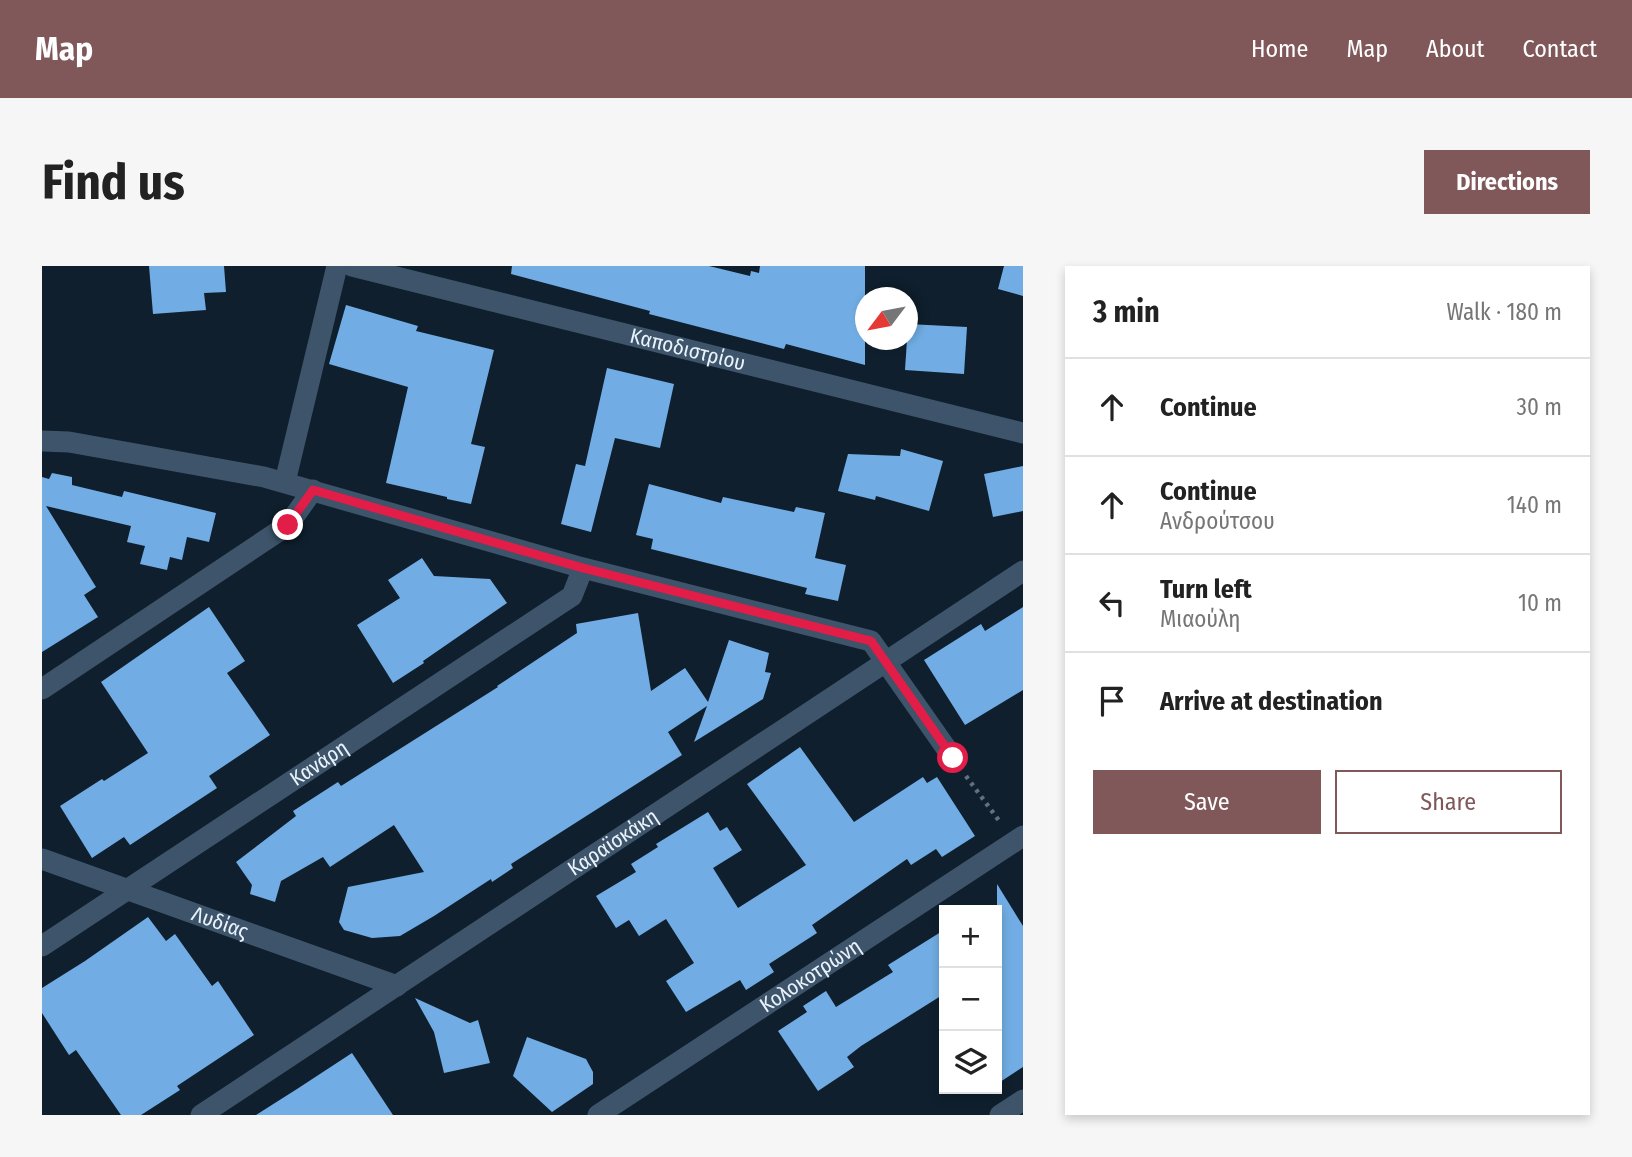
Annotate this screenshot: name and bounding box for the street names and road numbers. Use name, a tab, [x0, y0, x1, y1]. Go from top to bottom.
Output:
street label: Καποδιστρίου	[627, 323, 748, 376]
street label: Κανάρη	[285, 734, 353, 792]
street label: Καραϊσκάκη	[563, 803, 663, 882]
street label: Λυδίας	[188, 901, 252, 945]
street label: Κολοκοτρώνη	[755, 933, 866, 1018]

